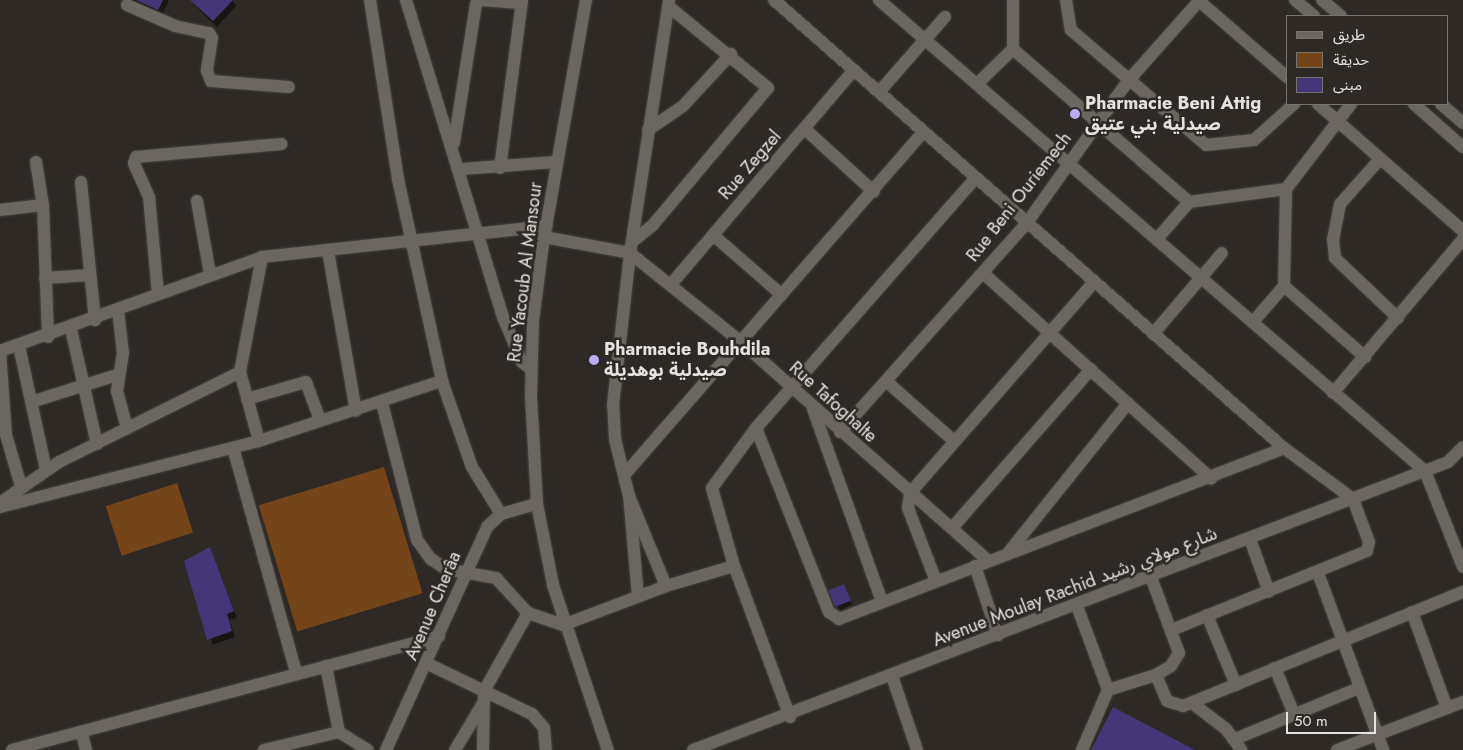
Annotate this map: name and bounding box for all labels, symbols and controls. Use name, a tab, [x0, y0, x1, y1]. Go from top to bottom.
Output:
legend	[1286, 15, 1448, 105]
text: طريق	[1333, 24, 1365, 46]
text: حديقة	[1333, 49, 1369, 71]
text: مبنى	[1333, 74, 1362, 96]
place label: Pharmacie Beni Attig صيدلية بني عتيق	[1085, 93, 1261, 136]
marker: Pharmacie Beni Attig صيدلية بني عتيق	[1069, 108, 1081, 120]
street label: Rue Zegzel	[714, 126, 786, 204]
street label: Rue Beni Ouriemech	[962, 128, 1076, 266]
street label: Rue Yacoub Al Mansour	[503, 181, 547, 363]
place label: Pharmacie Bouhdila صيدلية بوهديلة	[604, 339, 770, 382]
marker: Pharmacie Bouhdila صيدلية بوهديلة	[588, 354, 600, 366]
street label: Rue Tafoghalte	[785, 357, 881, 447]
street label: Avenue Moulay Rachid شارع مولاي رشيد	[930, 523, 1220, 651]
street label: Avenue Cherâa	[400, 548, 466, 664]
scale bar	[1288, 702, 1378, 734]
text: 50 m	[1294, 710, 1328, 732]

